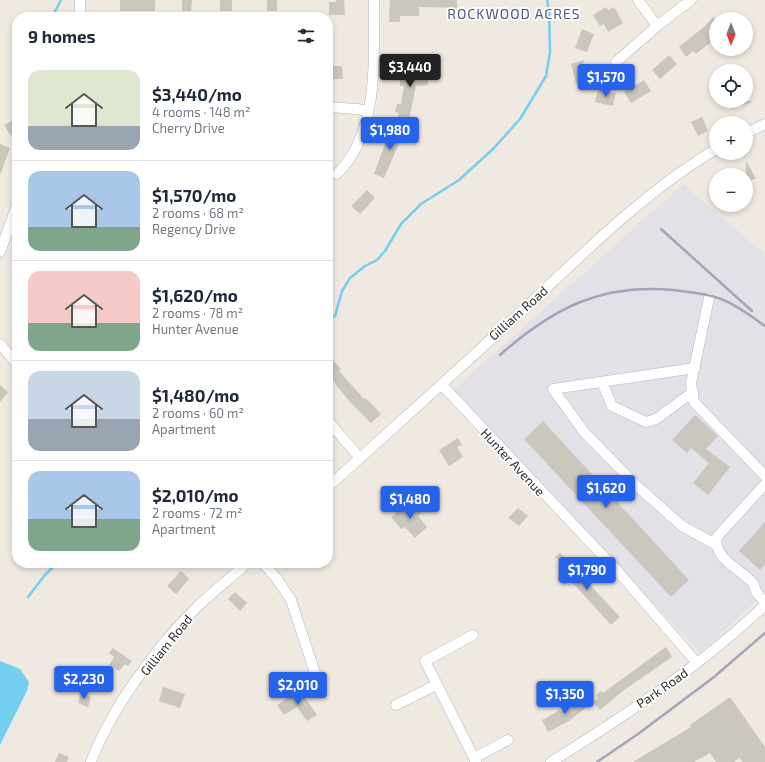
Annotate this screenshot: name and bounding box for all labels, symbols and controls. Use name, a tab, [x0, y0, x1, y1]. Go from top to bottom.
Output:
district label: ROCKWOOD ACRES	[447, 5, 581, 22]
north arrow	[709, 12, 753, 56]
map controls	[709, 12, 753, 212]
icon: filters	[295, 25, 317, 47]
text: 9 homes	[28, 26, 96, 46]
pin: $3,440	[377, 54, 443, 88]
text: $3,440	[389, 59, 431, 75]
pin: $1,570	[573, 64, 639, 98]
button: locate	[709, 64, 753, 108]
text: $1,570	[587, 69, 625, 85]
text: $3,440/mo	[152, 84, 242, 104]
icon: home	[60, 86, 108, 134]
text: 4 rooms · 148 m²	[152, 104, 250, 120]
button: +	[709, 116, 753, 160]
pin: $1,980	[357, 117, 423, 151]
text: Cherry Drive	[152, 120, 225, 136]
text: $1,980	[370, 122, 410, 138]
button: −	[709, 168, 753, 212]
text: $1,570/mo	[152, 185, 236, 205]
icon: home	[60, 187, 108, 235]
text: 2 rooms · 68 m²	[152, 205, 244, 221]
text: Regency Drive	[152, 221, 235, 237]
street label: Gilliam Road	[485, 282, 551, 344]
text: $1,620/mo	[152, 285, 238, 305]
icon: home	[60, 287, 108, 335]
text: 2 rooms · 78 m²	[152, 305, 243, 321]
text: Hunter Avenue	[152, 321, 239, 337]
text: $1,480/mo	[152, 385, 239, 405]
icon: home	[60, 387, 108, 435]
text: 2 rooms · 60 m²	[152, 405, 244, 421]
text: Apartment	[152, 421, 216, 437]
street label: Hunter Avenue	[478, 425, 548, 499]
pin: $1,620	[573, 475, 639, 509]
text: $1,620	[586, 480, 626, 496]
text: $2,010/mo	[152, 485, 239, 505]
pin: $1,480	[377, 486, 443, 520]
icon: home	[60, 487, 108, 535]
text: $1,480	[390, 491, 430, 507]
text: 2 rooms · 72 m²	[152, 505, 243, 521]
text: Apartment	[152, 521, 216, 537]
pin: $1,790	[554, 557, 620, 591]
text: $1,790	[568, 562, 606, 578]
street label: Gilliam Road	[137, 611, 195, 679]
street label: Park Road	[633, 664, 691, 712]
pin: $2,230	[51, 666, 117, 700]
text: $2,230	[63, 671, 105, 687]
pin: $2,010	[265, 672, 331, 706]
text: $2,010	[278, 677, 318, 693]
pin: $1,350	[532, 681, 598, 715]
text: $1,350	[545, 686, 585, 702]

